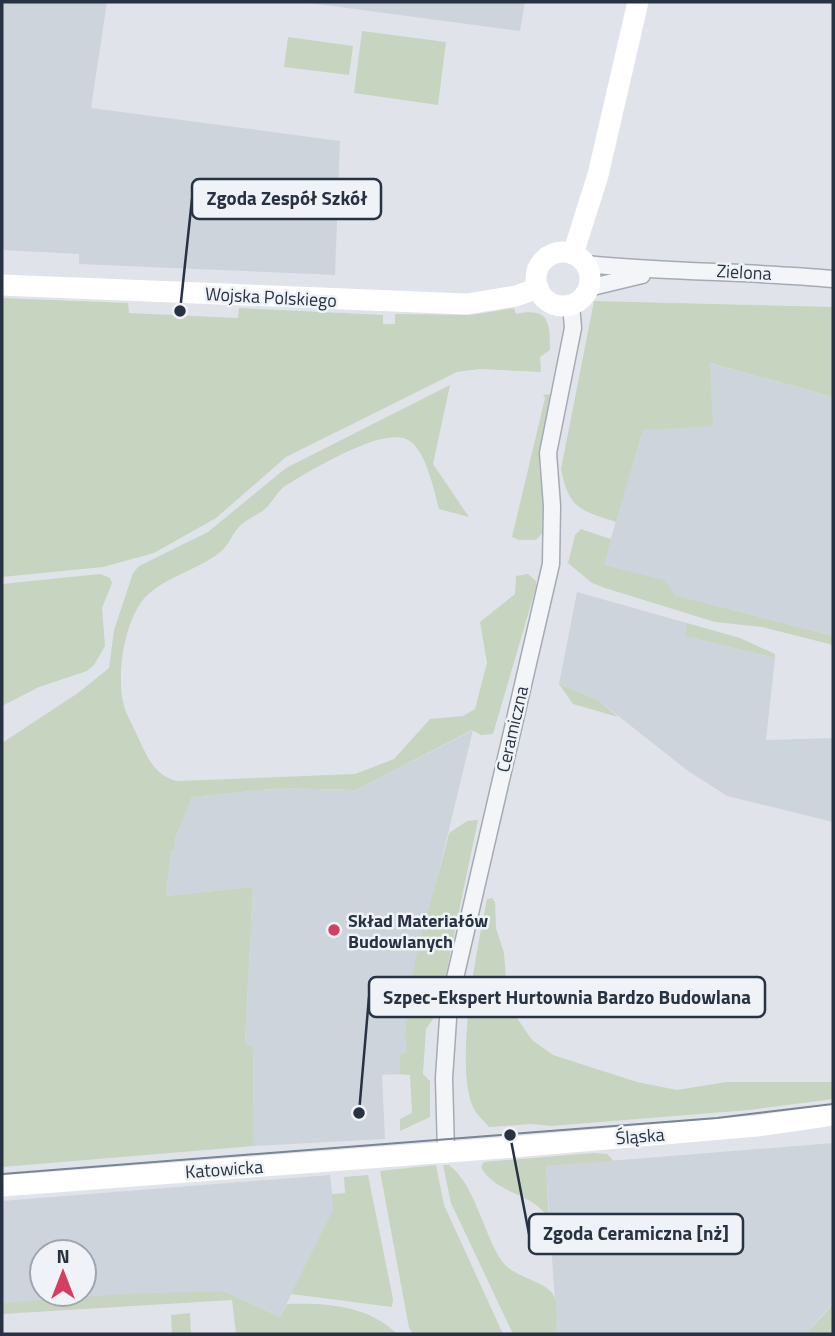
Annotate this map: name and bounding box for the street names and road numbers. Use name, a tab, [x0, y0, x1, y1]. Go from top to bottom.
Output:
street label: Zielona	[716, 257, 772, 287]
street label: Wojska Polskiego	[204, 280, 338, 314]
street label: Ceramiczna	[489, 683, 535, 775]
street label: Śląska	[614, 1120, 666, 1152]
street label: Katowicka	[184, 1153, 264, 1185]

